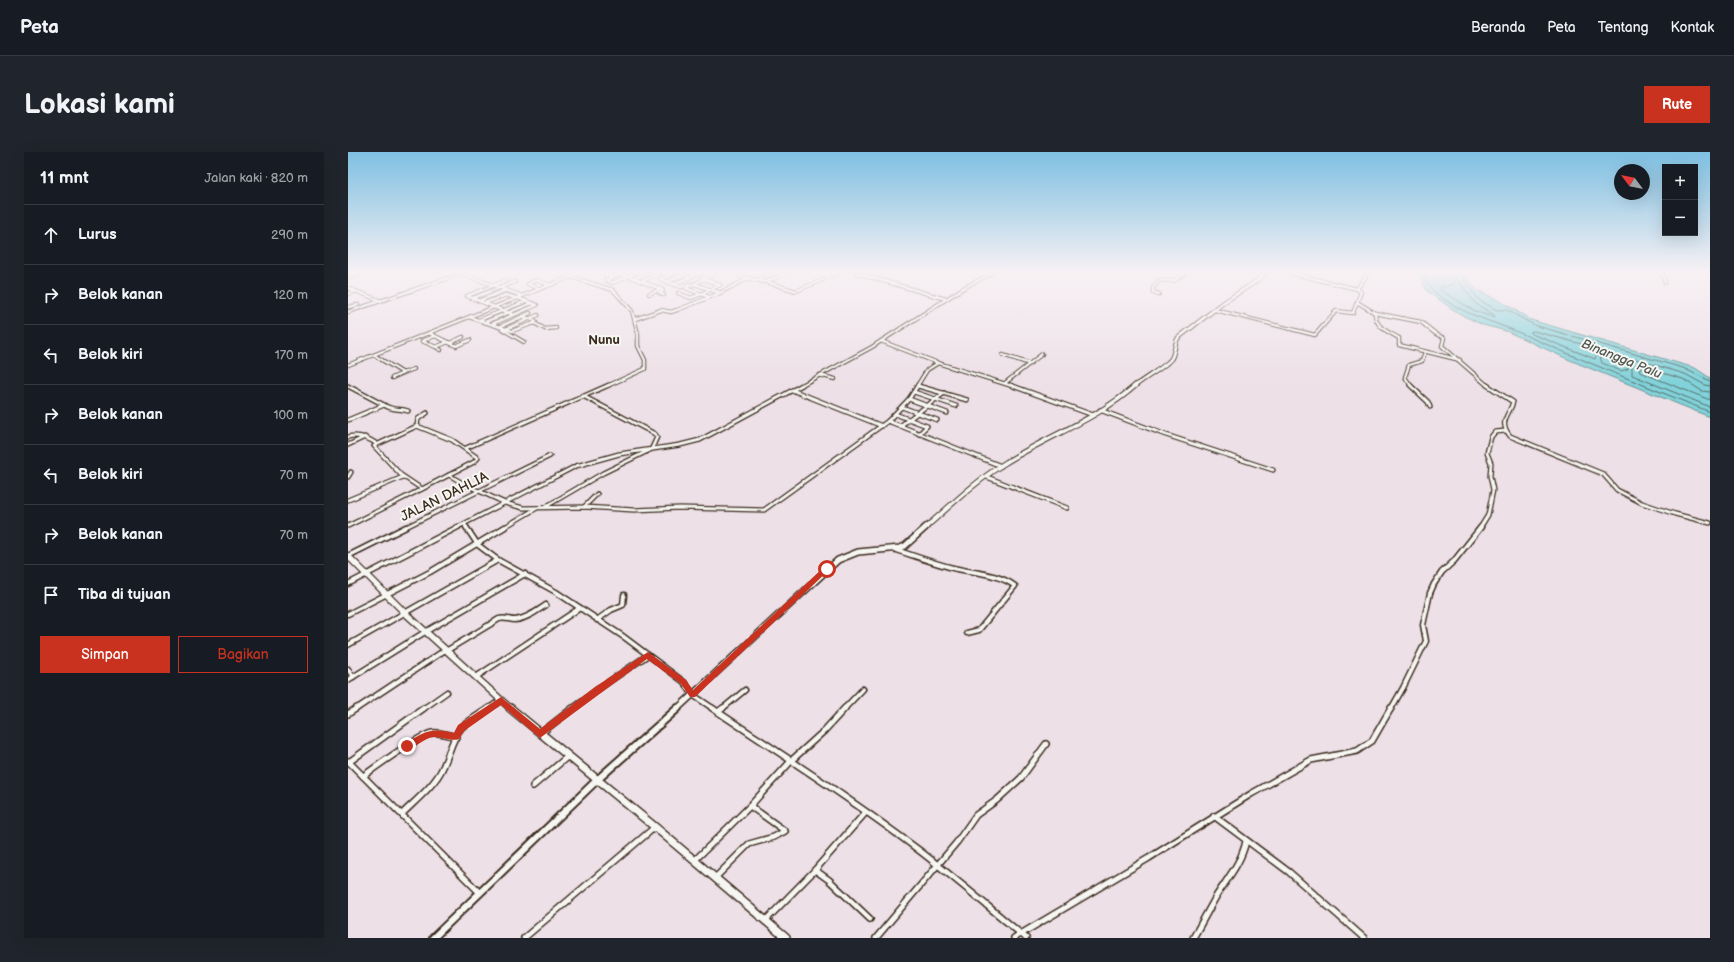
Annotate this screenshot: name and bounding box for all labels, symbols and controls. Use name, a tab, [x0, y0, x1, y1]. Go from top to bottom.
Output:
text: Peta	[20, 16, 59, 39]
text: Beranda	[1471, 19, 1525, 36]
text: Peta	[1547, 19, 1576, 36]
text: Tentang	[1598, 19, 1649, 36]
text: Kontak	[1671, 19, 1714, 36]
button: Rute	[1644, 86, 1710, 123]
text: Lokasi kami	[24, 88, 175, 121]
north arrow	[1614, 164, 1650, 200]
map controls	[1662, 164, 1698, 236]
button: +	[1662, 164, 1698, 200]
text: 11 mnt	[40, 168, 89, 188]
text: Jalan kaki · 820 m	[205, 170, 308, 186]
button: −	[1662, 200, 1698, 236]
icon: ahead	[40, 224, 62, 246]
text: Lurus	[78, 225, 117, 244]
text: 290 m	[271, 227, 308, 243]
icon: right	[40, 284, 62, 306]
text: Belok kanan	[78, 285, 163, 304]
text: 120 m	[273, 287, 308, 303]
district label: Nunu	[588, 332, 620, 348]
water label: Binangga Palu	[1579, 336, 1664, 382]
icon: left	[40, 344, 62, 366]
text: Belok kiri	[78, 345, 143, 364]
text: 170 m	[275, 347, 308, 363]
icon: right	[40, 404, 62, 426]
text: Belok kanan	[78, 405, 163, 424]
text: 100 m	[273, 407, 308, 423]
icon: left	[40, 464, 62, 486]
text: Belok kiri	[78, 465, 143, 484]
text: 70 m	[280, 467, 308, 483]
street label: JALAN DAHLIA	[397, 468, 491, 525]
icon: right	[40, 524, 62, 546]
text: Belok kanan	[78, 525, 163, 544]
text: 70 m	[280, 527, 308, 543]
route start	[818, 560, 836, 578]
icon: arrive	[40, 584, 62, 606]
text: Tiba di tujuan	[78, 585, 171, 604]
button: Simpan	[40, 636, 170, 673]
button: Bagikan	[178, 636, 308, 673]
route end	[398, 737, 416, 755]

